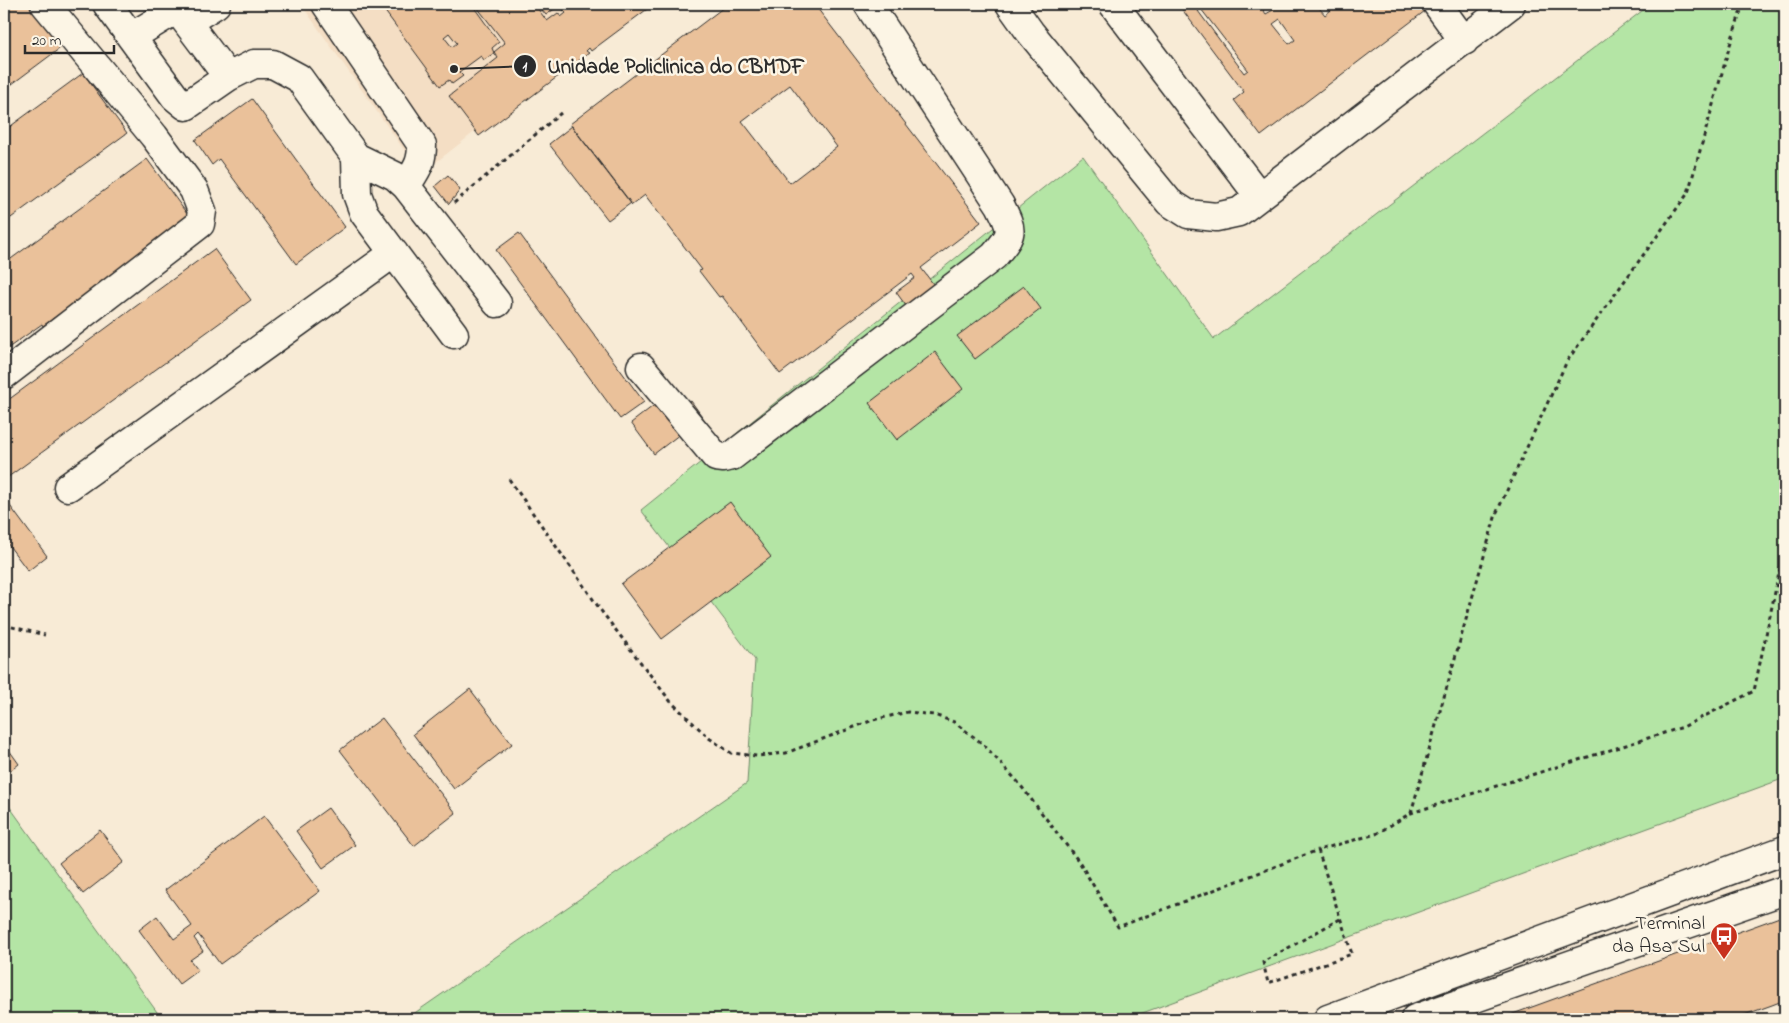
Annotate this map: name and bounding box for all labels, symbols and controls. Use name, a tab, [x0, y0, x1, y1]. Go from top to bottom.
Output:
scale bar	[25, 22, 114, 54]
text: 20 m	[32, 30, 62, 52]
callout: Unidade Policlinica do CBMDF	[513, 48, 815, 84]
text: Unidade Policlinica do CBMDF	[547, 53, 805, 83]
text: 1	[523, 56, 528, 78]
place label: Terminal da Asa Sul	[1612, 910, 1705, 962]
bus stop icon: Terminal da Asa Sul	[1709, 921, 1739, 960]

